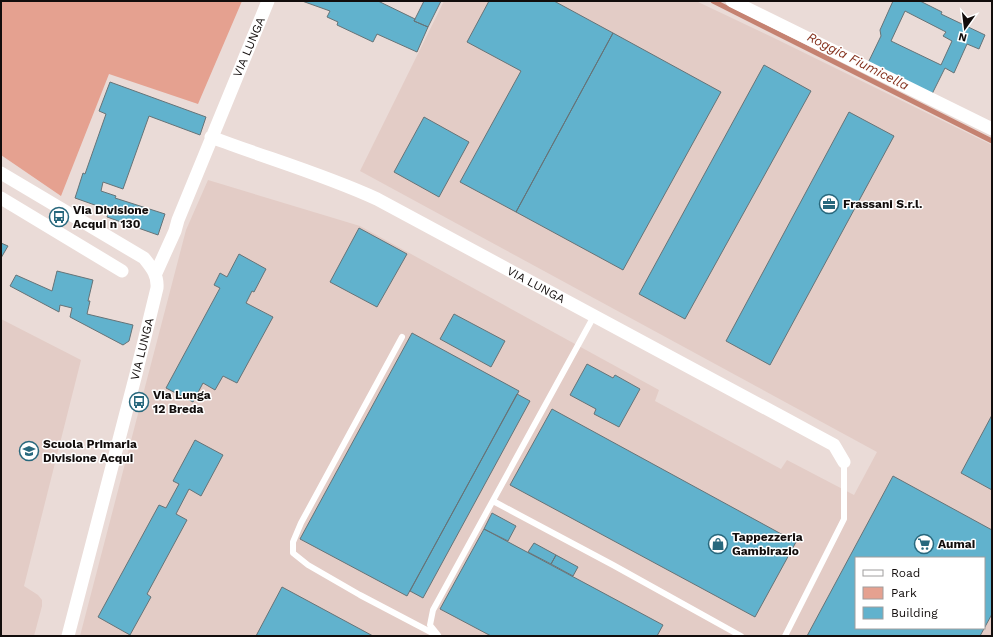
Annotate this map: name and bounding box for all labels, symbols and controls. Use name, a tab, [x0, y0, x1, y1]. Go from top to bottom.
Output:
north arrow	[945, 8, 985, 48]
street label: VIA LUNGA	[230, 15, 268, 79]
water label: Roggia Fiumicella	[805, 29, 911, 93]
text: N	[957, 30, 968, 45]
office icon: Frassani S.r.l.	[818, 193, 840, 215]
place label: Frassani S.r.l.	[843, 197, 923, 211]
place label: Via Divisione Acqui n 130	[73, 203, 149, 231]
bus stop icon: Via Divisione Acqui n 130	[48, 206, 70, 228]
street label: VIA LUNGA	[505, 264, 567, 306]
street label: VIA LUNGA	[127, 316, 157, 382]
place label: Via Lunga 12 Breda	[153, 388, 211, 416]
bus stop icon: Via Lunga 12 Breda	[128, 391, 150, 413]
place label: Scuola Primaria Divisione Acqui	[43, 437, 137, 465]
school or university icon: Scuola Primaria Divisione Acqui	[18, 440, 40, 462]
place label: Tappezzeria Gambirazio	[732, 530, 803, 558]
shop icon: Tappezzeria Gambirazio	[707, 533, 729, 555]
supermarket icon: Aumai	[913, 533, 935, 555]
place label: Aumai	[938, 537, 975, 551]
legend	[855, 557, 985, 629]
text: Road	[891, 566, 920, 580]
text: Park	[891, 586, 917, 600]
text: Building	[891, 606, 938, 620]

